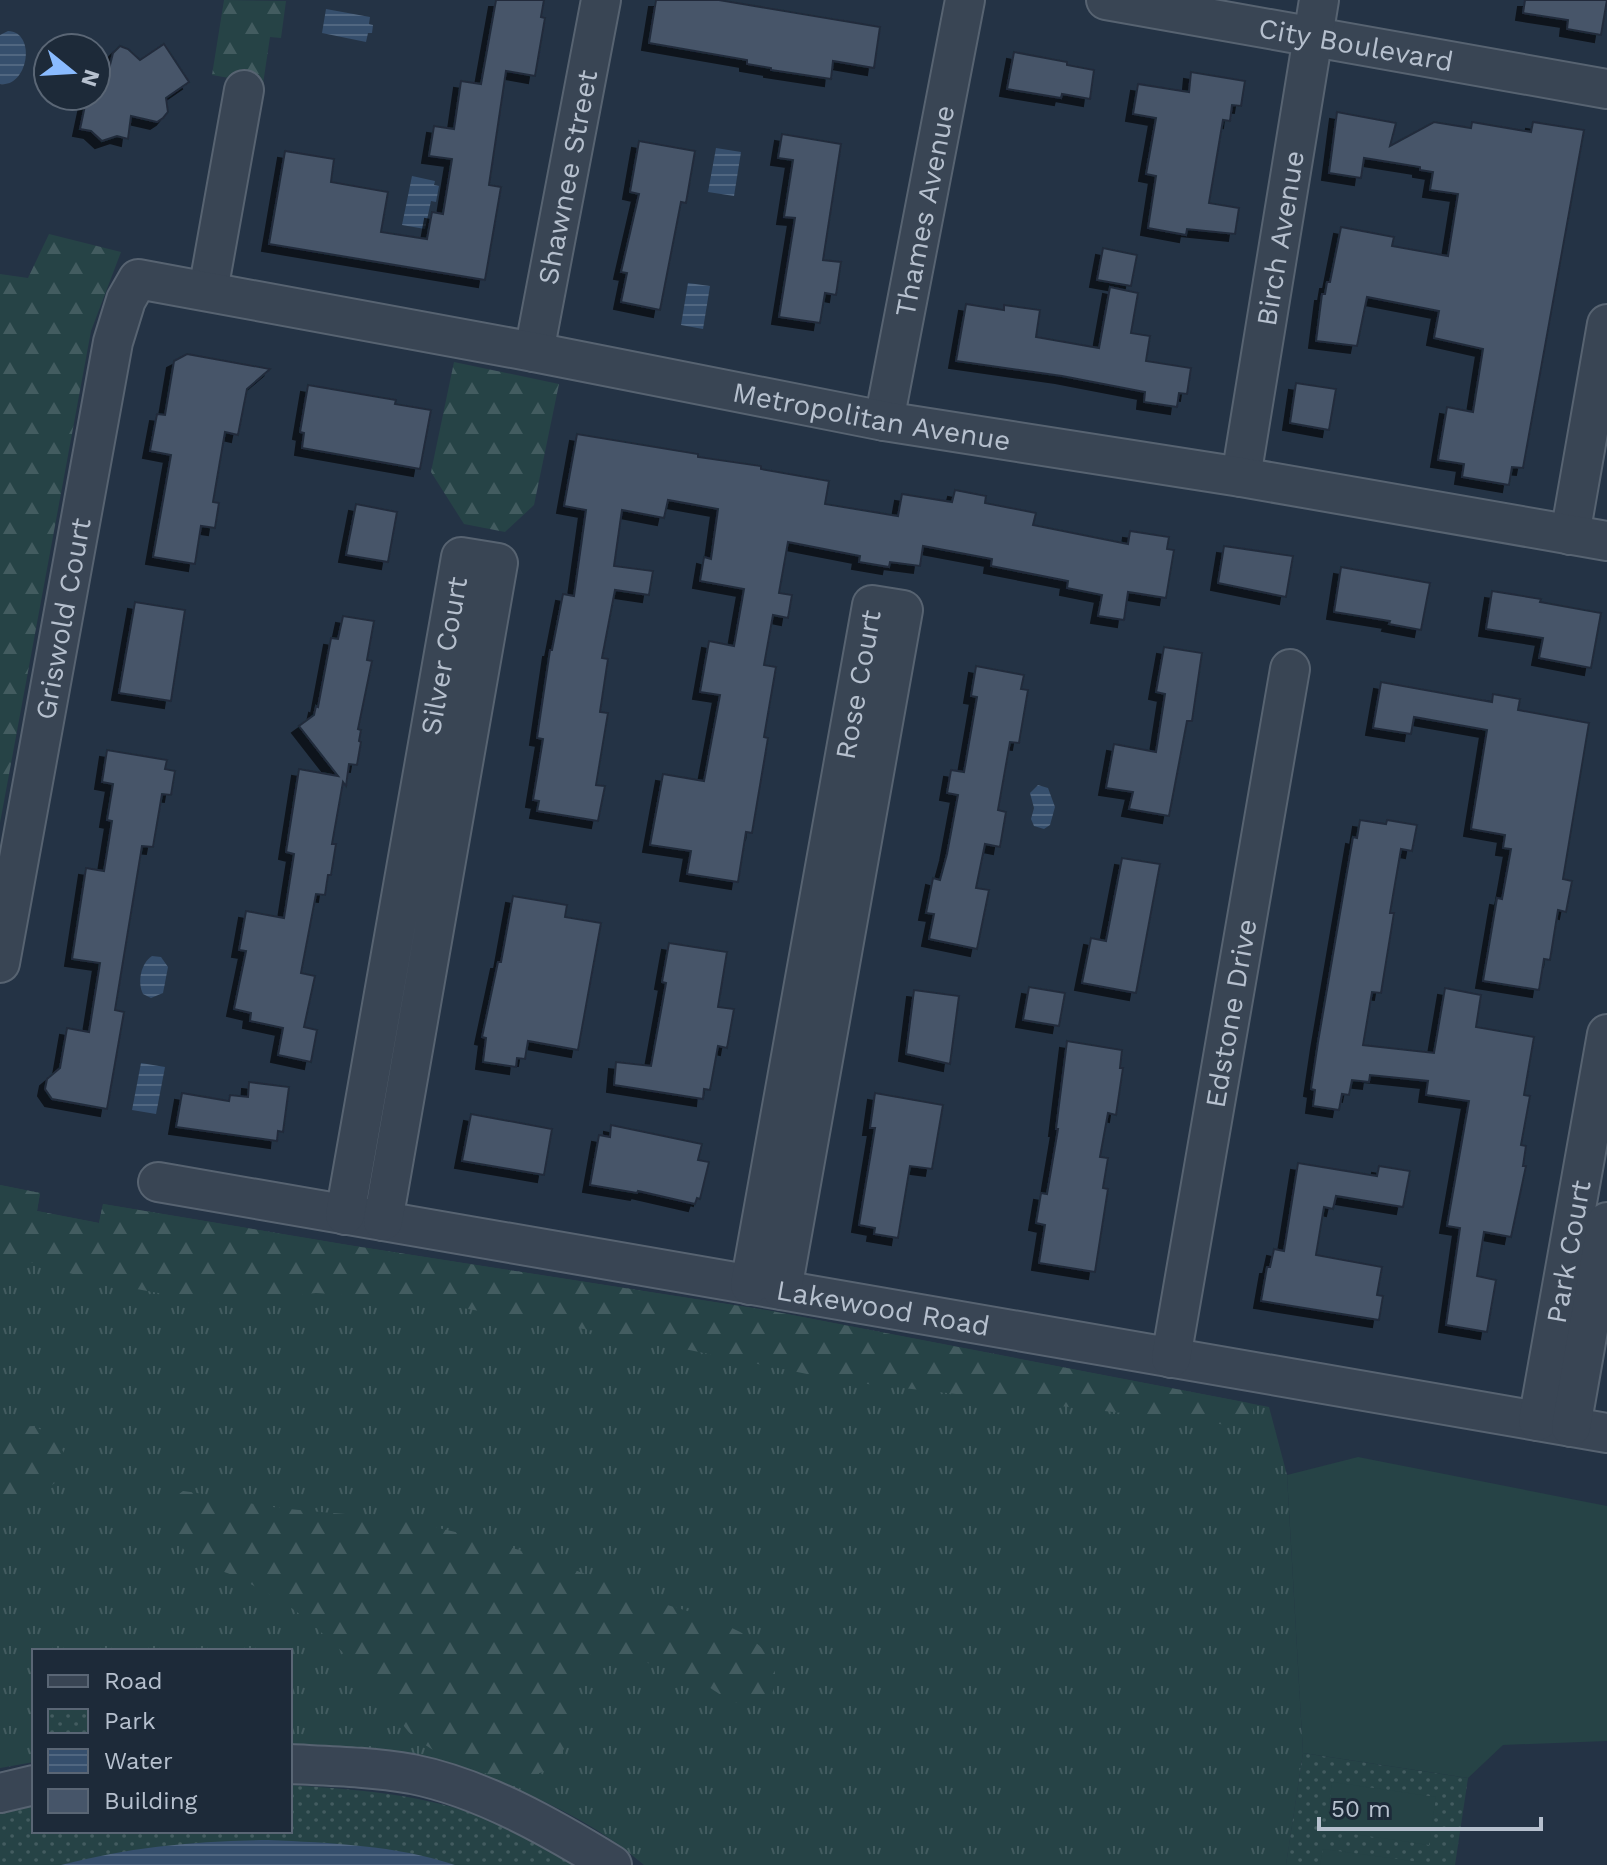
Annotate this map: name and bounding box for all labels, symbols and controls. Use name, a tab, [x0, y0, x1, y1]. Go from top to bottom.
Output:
street label: City Boulevard	[1256, 11, 1456, 78]
north arrow	[32, 32, 112, 112]
text: N	[76, 66, 105, 90]
street label: Shawnee Street	[531, 67, 604, 287]
street label: Thames Avenue	[888, 102, 961, 319]
street label: Birch Avenue	[1250, 148, 1311, 328]
street label: Metropolitan Avenue	[730, 376, 1013, 458]
street label: Griswold Court	[29, 515, 98, 722]
street label: Silver Court	[414, 574, 474, 737]
street label: Rose Court	[829, 607, 888, 762]
street label: Edstone Drive	[1199, 916, 1264, 1110]
street label: Park Court	[1540, 1177, 1598, 1326]
street label: Lakewood Road	[774, 1273, 992, 1343]
legend	[32, 1649, 292, 1833]
text: Road	[104, 1667, 163, 1695]
text: Park	[104, 1707, 156, 1735]
text: Water	[104, 1747, 173, 1775]
scale bar	[1319, 1781, 1541, 1831]
text: Building	[104, 1787, 197, 1815]
text: 50 m	[1331, 1795, 1391, 1823]

